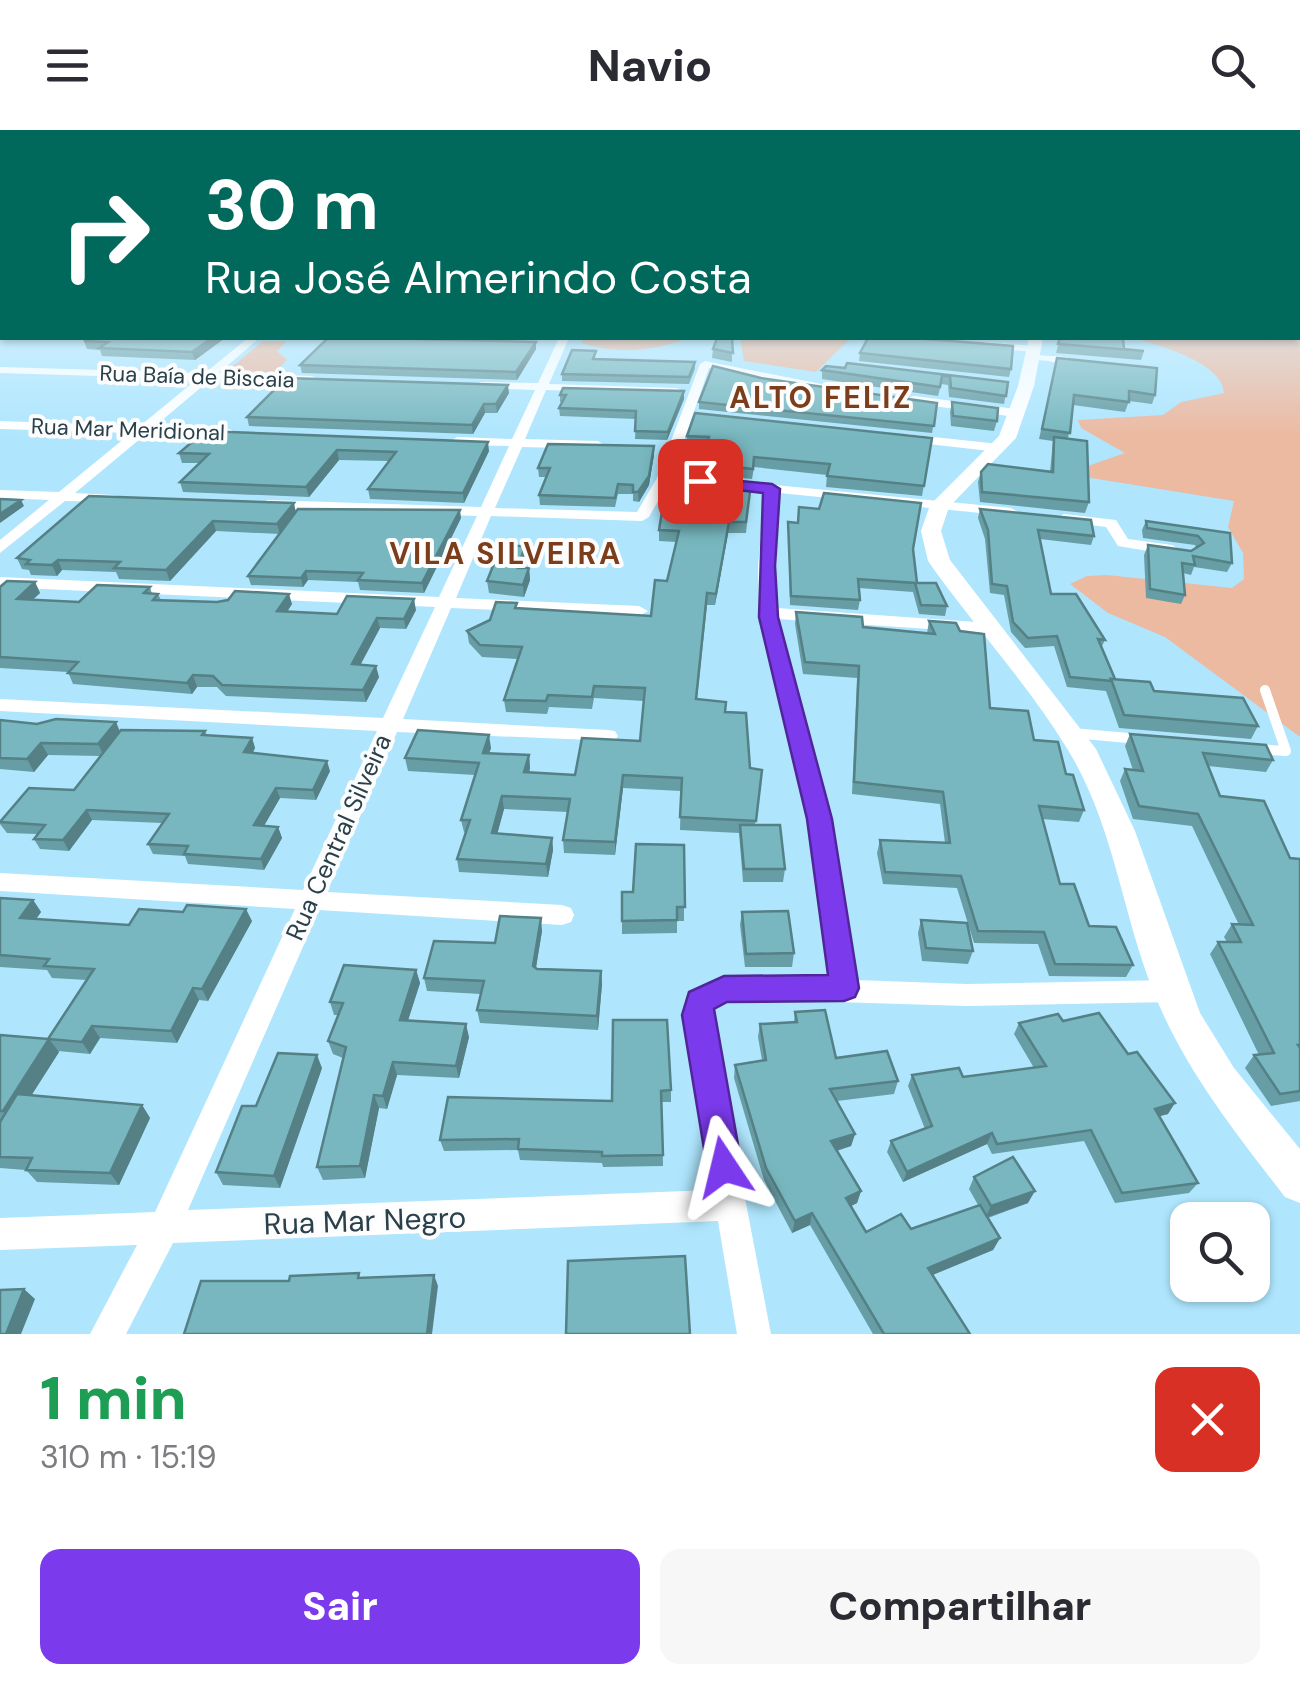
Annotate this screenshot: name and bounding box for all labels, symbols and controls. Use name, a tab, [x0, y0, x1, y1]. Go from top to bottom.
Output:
text: Navio	[588, 36, 712, 95]
icon: menu	[40, 38, 95, 93]
icon: search	[1205, 38, 1260, 93]
text: 30 m	[205, 160, 379, 251]
icon: right	[40, 170, 170, 300]
text: Rua José Almerindo Costa	[205, 248, 752, 307]
street label: Rua Baía de Biscaia	[99, 359, 295, 394]
district label: ALTO FELIZ	[729, 378, 913, 417]
street label: Rua Mar Meridional	[31, 412, 225, 447]
pin	[658, 439, 743, 524]
icon: arrive	[673, 454, 728, 509]
district label: VILA SILVEIRA	[389, 534, 623, 573]
street label: Rua Central Silveira	[278, 729, 399, 946]
position arrow	[672, 1115, 776, 1219]
street label: Rua Mar Negro	[263, 1197, 467, 1244]
map controls	[1170, 1202, 1270, 1302]
button: search	[1170, 1202, 1270, 1302]
text: 1 min	[40, 1359, 187, 1438]
button: close	[1155, 1367, 1260, 1472]
text: 310 m · 15:19	[40, 1436, 217, 1478]
button: Sair	[40, 1549, 640, 1664]
button: Compartilhar	[660, 1549, 1260, 1664]

